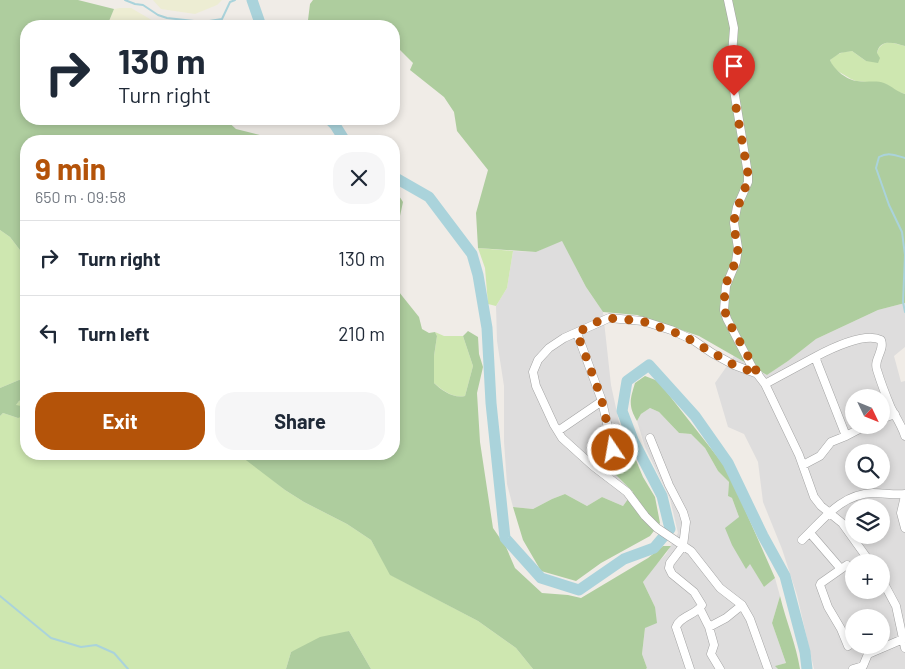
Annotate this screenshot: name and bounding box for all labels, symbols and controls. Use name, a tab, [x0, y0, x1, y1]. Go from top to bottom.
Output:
text: 130 m	[118, 39, 205, 81]
icon: right	[35, 40, 100, 105]
pin	[713, 45, 755, 96]
icon: arrive	[720, 52, 748, 80]
text: Turn right	[118, 81, 211, 107]
text: 9 min	[35, 150, 106, 186]
button: close	[333, 152, 385, 204]
text: 650 m · 09:58	[35, 187, 126, 206]
icon: right	[35, 244, 63, 272]
text: Turn right	[78, 247, 160, 270]
text: 130 m	[338, 247, 385, 270]
icon: left	[35, 319, 63, 347]
text: Turn left	[78, 322, 149, 345]
text: 210 m	[338, 322, 385, 345]
north arrow	[845, 389, 890, 434]
map controls	[845, 389, 890, 654]
button: Exit	[35, 392, 205, 450]
button: Share	[215, 392, 385, 450]
position arrow	[586, 423, 638, 475]
button: search	[845, 444, 890, 489]
button: layers	[845, 499, 890, 544]
button: +	[845, 554, 890, 599]
button: −	[845, 609, 890, 654]

